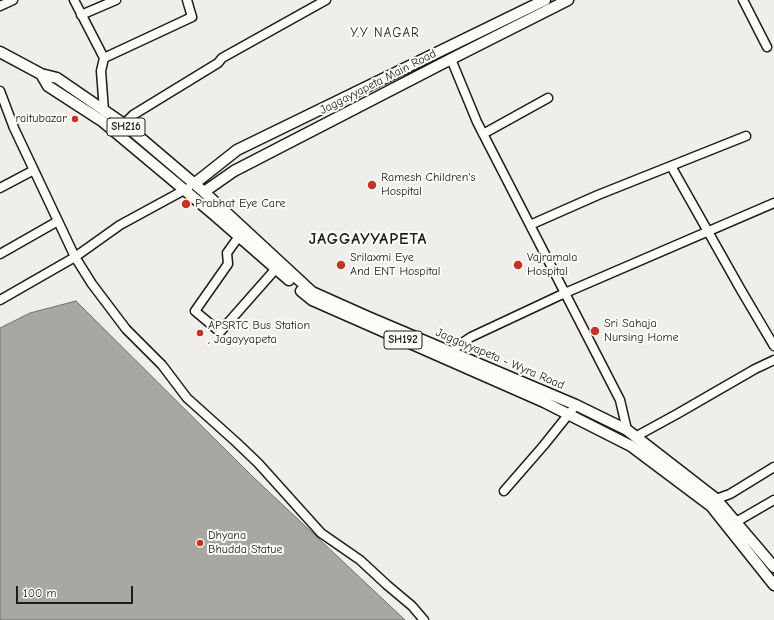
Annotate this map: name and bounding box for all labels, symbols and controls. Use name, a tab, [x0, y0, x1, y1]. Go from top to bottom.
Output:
district label: Y.Y NAGAR	[350, 25, 420, 41]
street label: Jaggayyapeta Main Road	[317, 46, 439, 118]
place label: raitubazar	[15, 112, 67, 126]
marker: raitubazar	[70, 114, 80, 124]
road number: SH216	[107, 118, 145, 136]
place label: Ramesh Children's Hospital	[381, 171, 476, 199]
marker: Ramesh Children's Hospital	[366, 179, 378, 191]
place label: Prabhat Eye Care	[195, 197, 285, 211]
marker: Prabhat Eye Care	[180, 198, 192, 210]
district label: JAGGAYYAPETA	[309, 229, 427, 249]
place label: Srilaxmi Eye And ENT Hospital	[350, 251, 440, 279]
place label: Vajramala Hospital	[527, 251, 577, 279]
marker: Srilaxmi Eye And ENT Hospital	[335, 259, 347, 271]
marker: Vajramala Hospital	[512, 259, 524, 271]
place label: Sri Sahaja Nursing Home	[604, 317, 678, 345]
place label: APSRTC Bus Station , Jagayyapeta	[208, 319, 310, 347]
street label: Jaggayyapeta - Wyra Road	[434, 325, 566, 393]
marker: Sri Sahaja Nursing Home	[589, 325, 601, 337]
marker: APSRTC Bus Station , Jagayyapeta	[195, 328, 205, 338]
road number: SH192	[384, 331, 422, 349]
place label: Dhyana Bhudda Statue	[208, 529, 282, 557]
marker: Dhyana Bhudda Statue	[195, 538, 205, 548]
scale bar	[18, 578, 135, 604]
text: 100 m	[23, 586, 56, 600]

